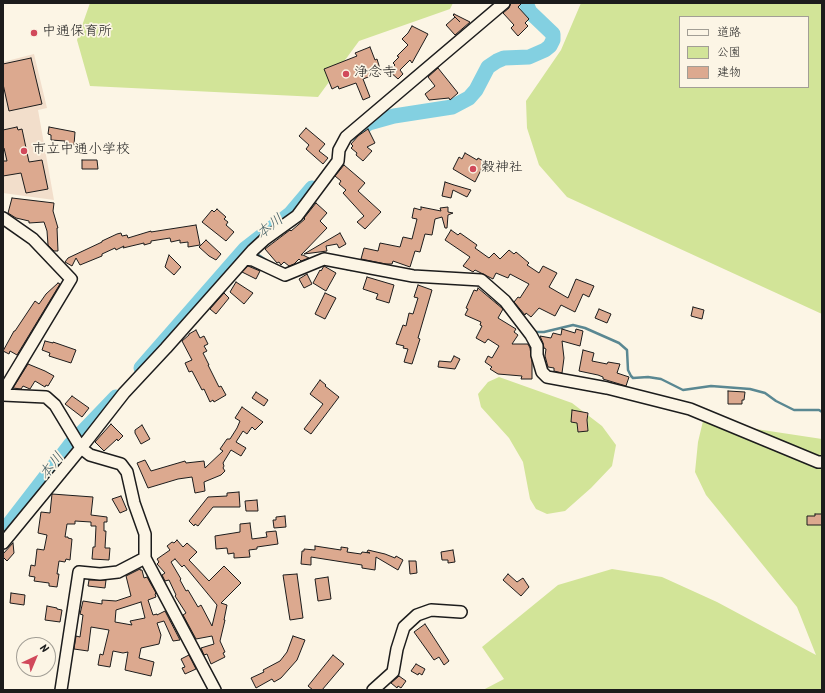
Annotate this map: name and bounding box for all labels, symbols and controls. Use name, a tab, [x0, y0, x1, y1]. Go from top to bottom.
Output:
legend	[679, 16, 809, 88]
text: 道路	[717, 23, 741, 42]
place label: 中通保育所	[42, 25, 112, 41]
marker: 中通保育所	[29, 28, 39, 38]
text: 公園	[717, 43, 741, 62]
text: 建物	[717, 63, 741, 82]
place label: 浄念寺	[354, 66, 396, 82]
marker: 浄念寺	[341, 69, 351, 79]
place label: 市立中通小学校	[32, 143, 130, 159]
marker: 市立中通小学校	[19, 146, 29, 156]
place label: 穀神社	[481, 161, 523, 177]
marker: 穀神社	[468, 164, 478, 174]
water label: 本川	[254, 212, 288, 244]
water label: 本川	[37, 450, 69, 484]
north arrow	[16, 637, 56, 677]
text: N	[35, 640, 52, 658]

